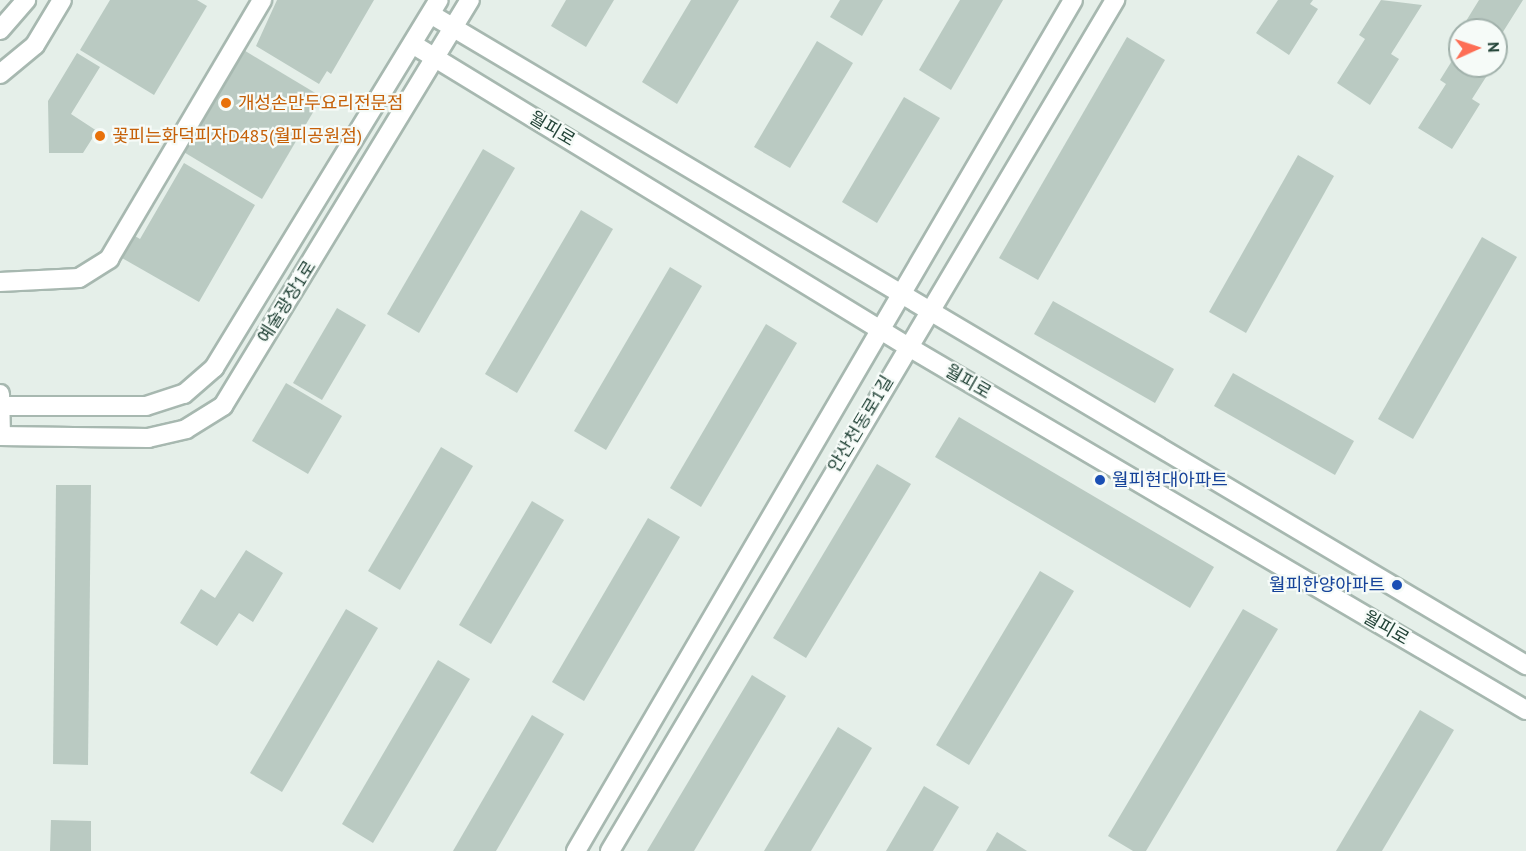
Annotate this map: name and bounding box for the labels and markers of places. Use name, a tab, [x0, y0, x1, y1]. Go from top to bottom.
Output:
place label: 개성손만두요리전문점	[238, 92, 404, 114]
marker: 개성손만두요리전문점	[219, 96, 233, 110]
place label: 꽃피는화덕피자D485(월피공원점)	[112, 125, 362, 147]
marker: 꽃피는화덕피자D485(월피공원점)	[93, 129, 107, 143]
place label: 월피현대아파트	[1112, 469, 1228, 491]
marker: 월피현대아파트	[1093, 473, 1107, 487]
place label: 월피한양아파트	[1269, 574, 1385, 596]
marker: 월피한양아파트	[1390, 578, 1404, 592]

